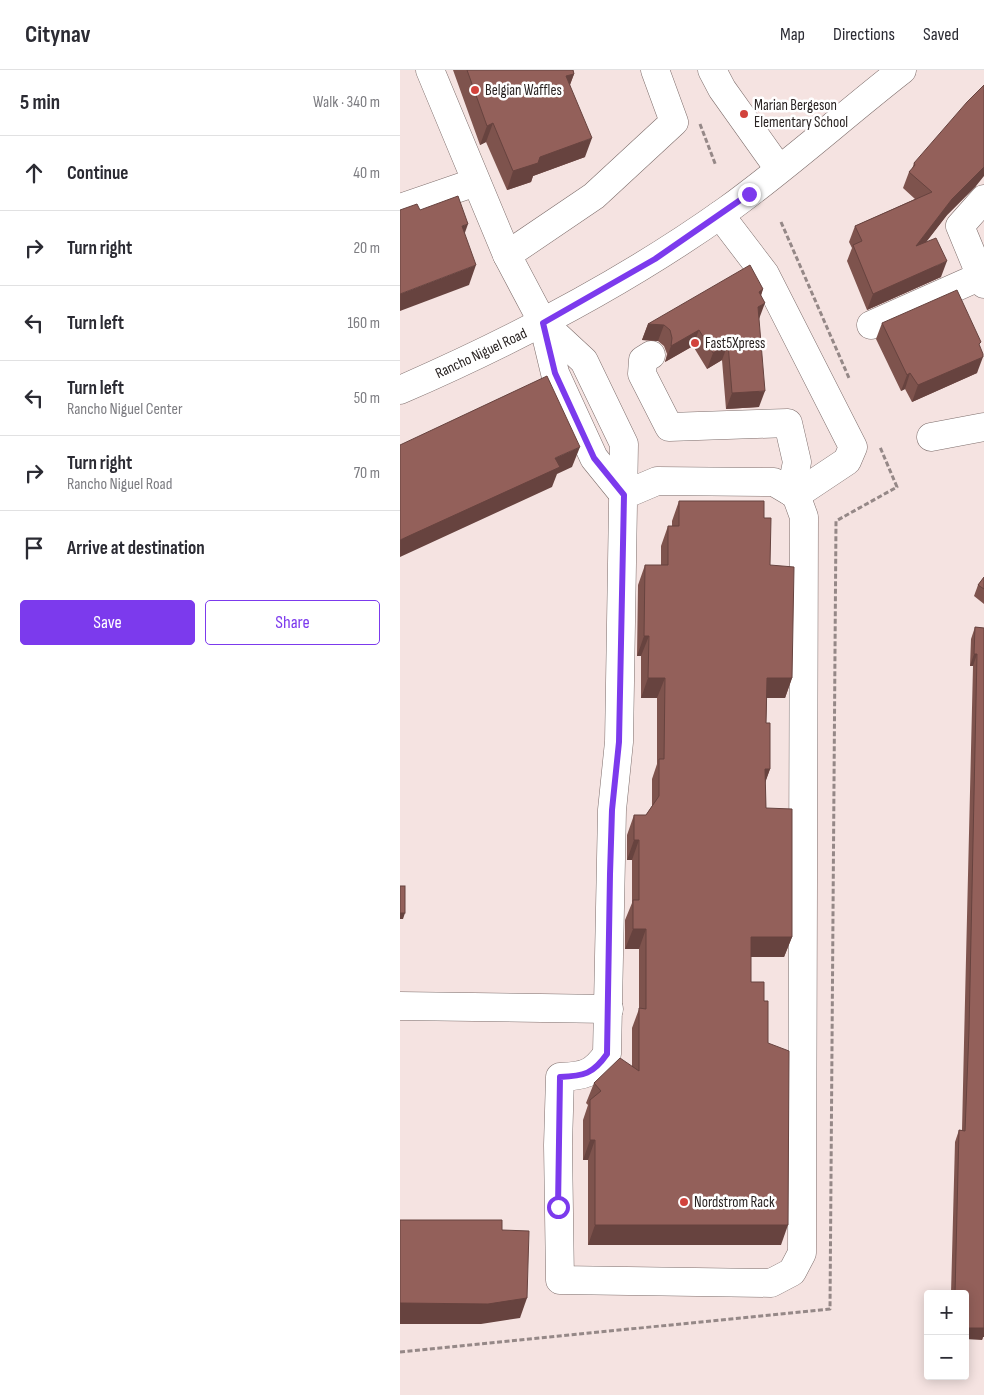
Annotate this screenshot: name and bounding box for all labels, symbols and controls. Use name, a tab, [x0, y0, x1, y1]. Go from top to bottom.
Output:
text: Citynav	[25, 20, 91, 49]
text: Map	[780, 24, 805, 45]
text: Directions	[833, 24, 895, 45]
text: Saved	[923, 24, 959, 45]
place label: Belgian Waffles	[485, 81, 562, 100]
marker: Belgian Waffles	[469, 84, 481, 96]
text: 5 min	[20, 90, 60, 115]
text: Walk · 340 m	[313, 93, 380, 112]
place label: Marian Bergeson Elementary School	[754, 96, 848, 132]
marker: Marian Bergeson Elementary School	[738, 108, 750, 120]
icon: ahead	[20, 159, 48, 187]
text: Continue	[67, 162, 128, 185]
text: 40 m	[353, 164, 380, 183]
route end	[738, 183, 761, 206]
icon: right	[20, 234, 48, 262]
text: Turn right	[67, 237, 132, 260]
text: 20 m	[353, 239, 380, 258]
icon: left	[20, 309, 48, 337]
text: Turn left	[67, 312, 124, 335]
text: 160 m	[347, 314, 380, 333]
street label: Rancho Niguel Road	[432, 324, 530, 383]
place label: Fast5Xpress	[705, 334, 765, 353]
marker: Fast5Xpress	[689, 337, 701, 349]
text: Turn left	[67, 377, 124, 400]
icon: left	[20, 384, 48, 412]
text: 50 m	[354, 389, 380, 408]
text: Rancho Niguel Center	[67, 400, 183, 419]
text: Turn right	[67, 452, 132, 475]
icon: right	[20, 459, 48, 487]
text: 70 m	[354, 464, 380, 483]
text: Rancho Niguel Road	[67, 475, 172, 494]
icon: arrive	[20, 534, 48, 562]
text: Arrive at destination	[67, 537, 205, 560]
button: Save	[20, 600, 195, 645]
button: Share	[205, 600, 380, 645]
place label: Nordstrom Rack	[694, 1193, 775, 1212]
route start	[547, 1196, 570, 1219]
marker: Nordstrom Rack	[678, 1196, 690, 1208]
map controls	[924, 1290, 969, 1380]
button: +	[924, 1290, 969, 1335]
button: −	[924, 1335, 969, 1380]

